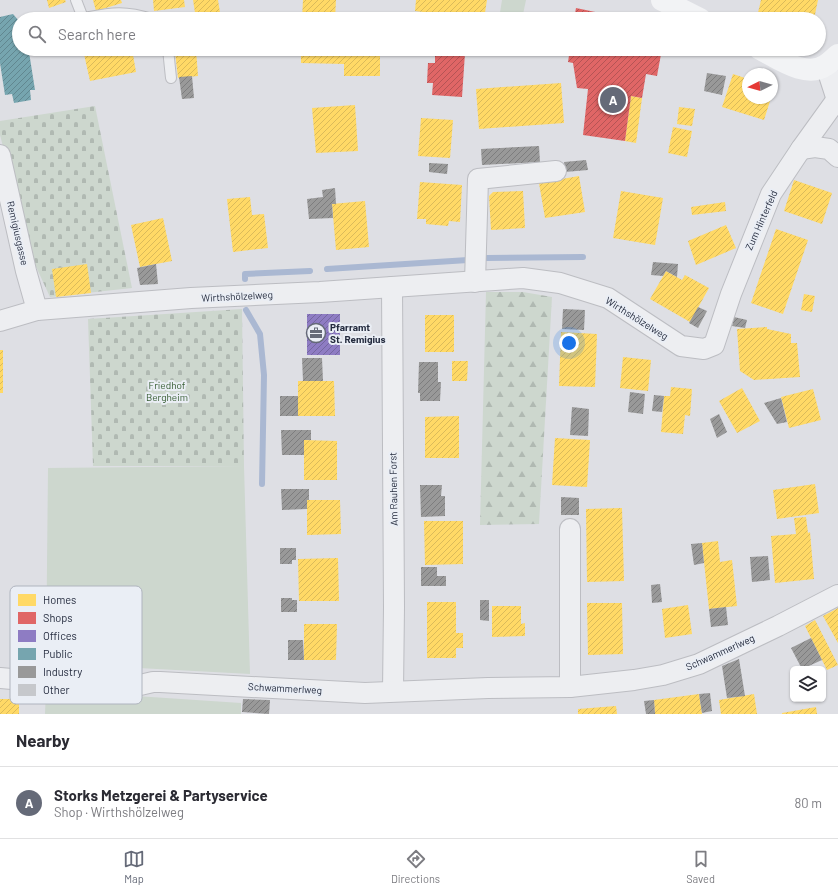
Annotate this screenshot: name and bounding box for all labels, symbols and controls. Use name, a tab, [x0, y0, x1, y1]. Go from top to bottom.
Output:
search box	[12, 12, 826, 56]
icon: search	[26, 23, 48, 45]
text: Search here	[58, 25, 136, 43]
north arrow	[742, 68, 778, 104]
pin: A	[600, 85, 626, 115]
street label: Zum Hinterfeld	[742, 188, 780, 252]
street label: Remigiusgasse	[5, 200, 31, 266]
street label: Wirthshölzelweg	[201, 288, 273, 304]
street label: Wirthshölzelweg	[603, 294, 671, 342]
place label: Pfarramt St. Remigius	[330, 321, 385, 345]
office icon: Pfarramt St. Remigius	[305, 322, 327, 344]
your location	[559, 333, 579, 353]
park label: Friedhof Bergheim	[146, 379, 188, 403]
street label: Am Rauhen Forst	[386, 452, 400, 526]
legend	[10, 586, 142, 704]
text: Homes	[43, 593, 76, 606]
text: Shops	[43, 611, 73, 624]
text: Offices	[43, 629, 77, 642]
street label: Schwammerlweg	[684, 631, 756, 673]
text: Public	[43, 647, 73, 660]
text: Industry	[43, 665, 82, 678]
map controls	[790, 666, 826, 702]
button: layers	[790, 666, 826, 702]
street label: Schwammerlweg	[248, 680, 322, 696]
text: Other	[43, 683, 70, 696]
text: Nearby	[16, 730, 70, 750]
text: Storks Metzgerei & Partyservice	[54, 786, 268, 804]
text: A	[25, 795, 33, 811]
text: 80 m	[795, 795, 822, 811]
text: Shop · Wirthshölzelweg	[54, 804, 184, 820]
tab: Map	[123, 848, 145, 885]
tab: Directions	[391, 848, 440, 885]
tab: Saved	[686, 848, 715, 885]

